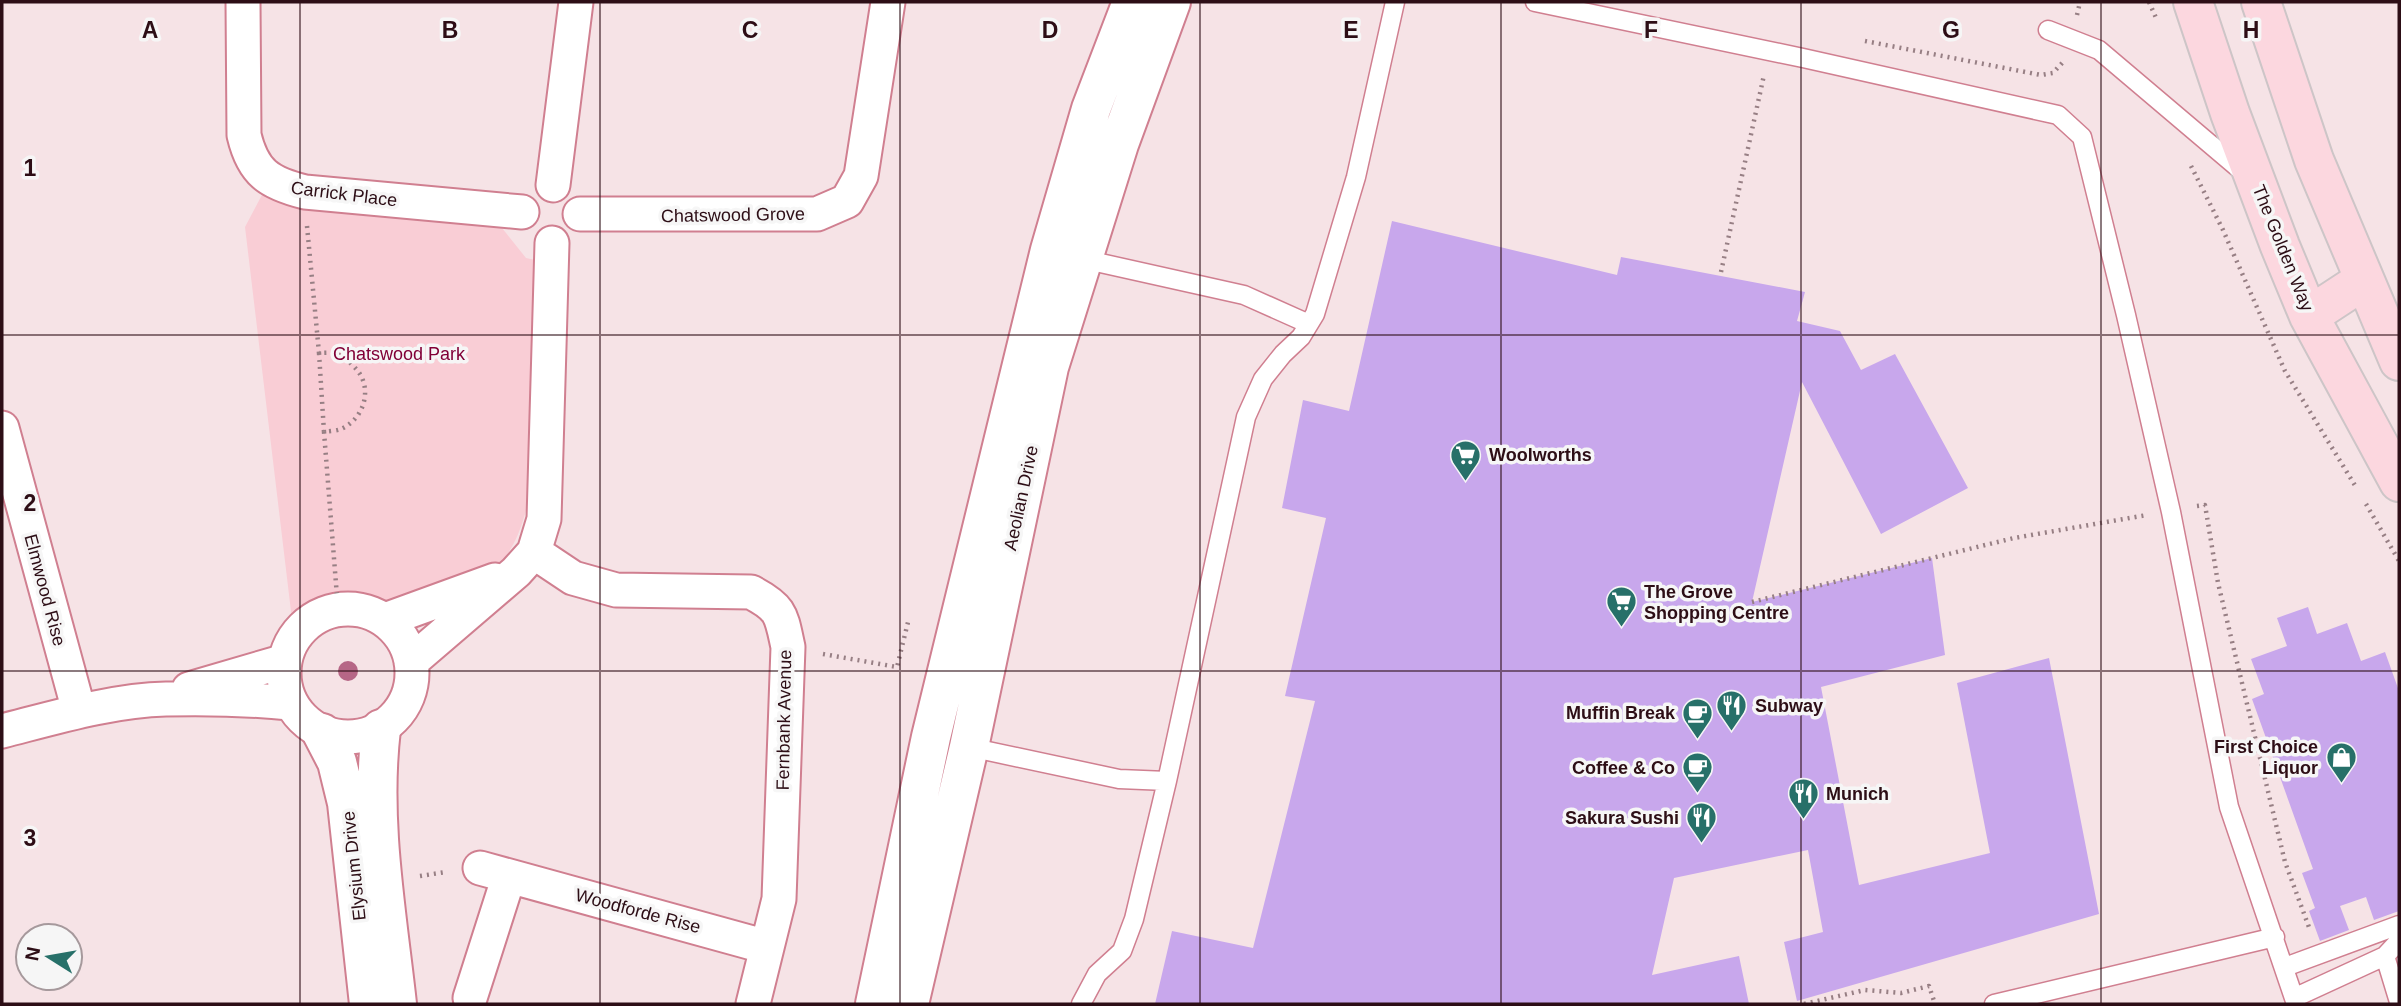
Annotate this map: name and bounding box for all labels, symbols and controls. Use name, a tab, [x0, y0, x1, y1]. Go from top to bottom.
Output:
text: A	[142, 17, 158, 43]
text: B	[442, 17, 458, 43]
text: C	[742, 17, 758, 43]
text: D	[1042, 17, 1058, 43]
text: E	[1343, 17, 1359, 43]
text: F	[1644, 17, 1658, 43]
text: G	[1942, 17, 1960, 43]
text: H	[2243, 17, 2259, 43]
text: 1	[24, 155, 37, 181]
street label: Carrick Place	[290, 178, 398, 210]
street label: The Golden Way	[2249, 182, 2317, 314]
street label: Chatswood Grove	[661, 204, 805, 226]
park label: Chatswood Park	[333, 344, 466, 364]
supermarket icon: Woolworths	[1449, 438, 1483, 482]
street label: Aeolian Drive	[1000, 444, 1042, 552]
place label: Woolworths	[1489, 445, 1592, 465]
text: 2	[24, 490, 36, 516]
street label: Elmwood Rise	[20, 532, 70, 648]
place label: The Grove Shopping Centre	[1644, 582, 1789, 623]
supermarket icon: The Grove Shopping Centre	[1604, 585, 1638, 629]
street label: Fernbank Avenue	[773, 649, 795, 791]
restaurant icon: Subway	[1715, 689, 1749, 733]
cafe icon: Muffin Break	[1681, 696, 1715, 740]
place label: Subway	[1755, 696, 1823, 716]
place label: Muffin Break	[1566, 703, 1676, 723]
place label: First Choice Liquor	[2214, 737, 2318, 778]
shop icon: First Choice Liquor	[2324, 740, 2358, 784]
cafe icon: Coffee & Co	[1681, 751, 1715, 795]
place label: Coffee & Co	[1572, 758, 1675, 778]
restaurant icon: Munich	[1786, 777, 1820, 821]
place label: Munich	[1826, 784, 1889, 804]
restaurant icon: Sakura Sushi	[1685, 801, 1719, 845]
place label: Sakura Sushi	[1565, 808, 1679, 828]
street label: Elysium Drive	[338, 810, 370, 922]
text: 3	[24, 825, 36, 851]
street label: Woodforde Rise	[573, 885, 703, 937]
north arrow	[14, 922, 84, 992]
text: N	[21, 945, 44, 963]

